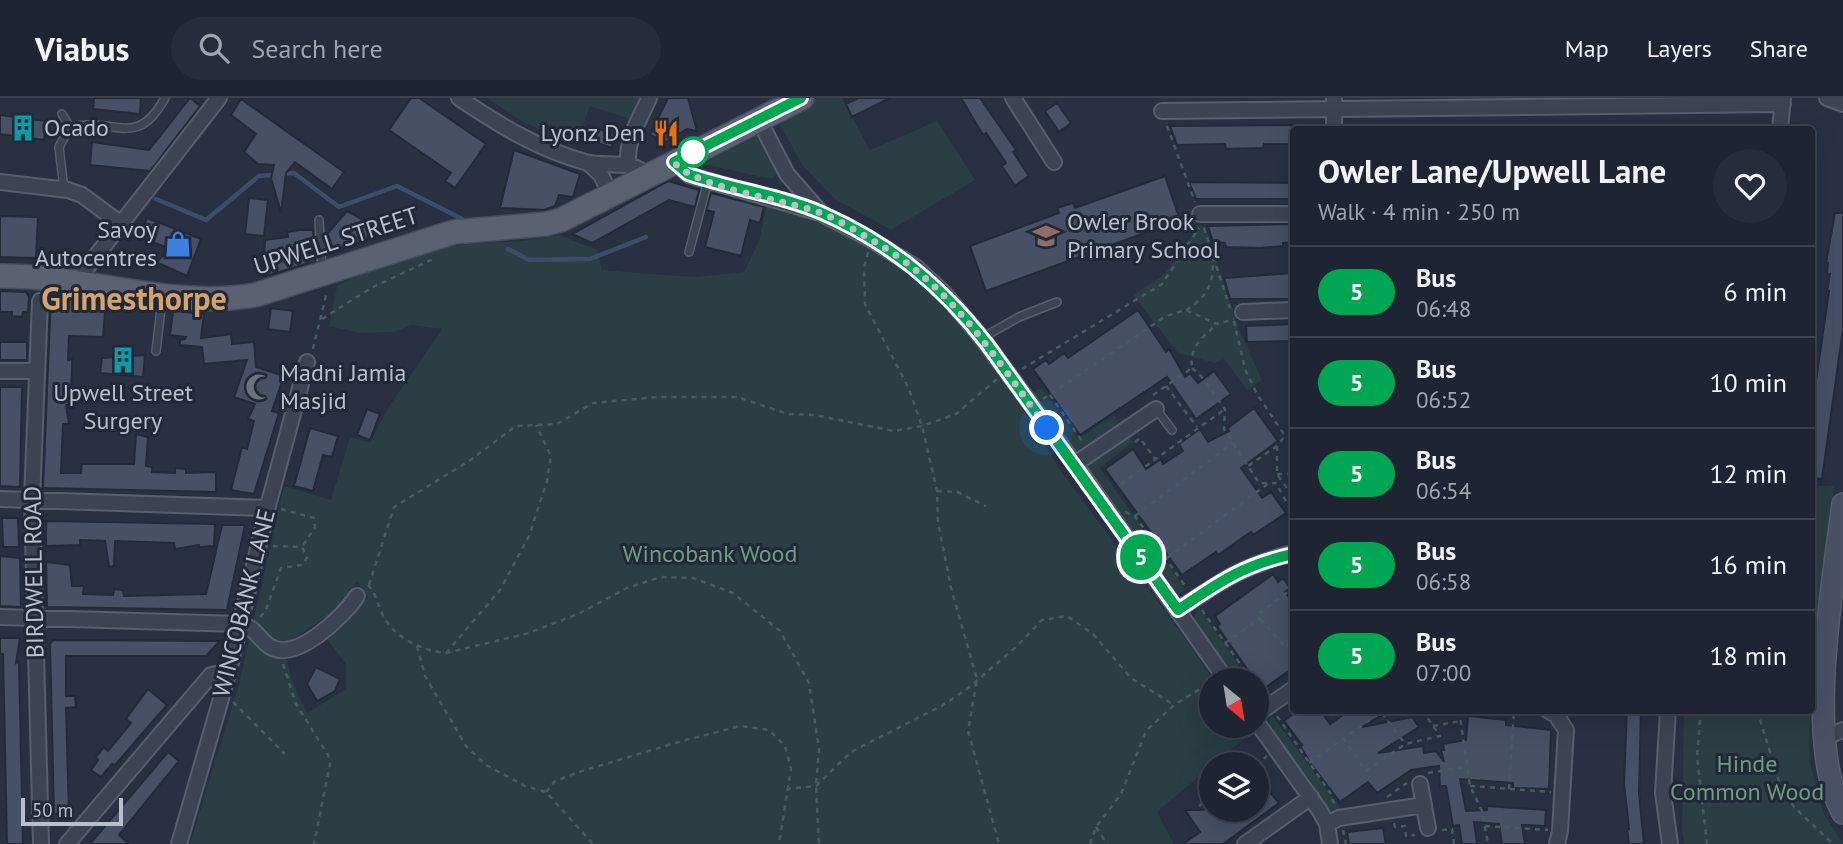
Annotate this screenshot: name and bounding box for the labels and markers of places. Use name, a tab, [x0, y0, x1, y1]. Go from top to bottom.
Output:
place label: Ocado	[44, 112, 109, 143]
building icon: Ocado	[8, 113, 38, 143]
place label: Lyonz Den	[541, 117, 645, 148]
restaurant icon: Lyonz Den	[651, 118, 681, 148]
unlabelled marker	[678, 137, 708, 167]
place label: Owler Brook Primary School	[1067, 206, 1220, 265]
place label: Savoy Autocentres	[35, 214, 157, 273]
school or university icon: Owler Brook Primary School	[1031, 221, 1061, 251]
shop icon: Savoy Autocentres	[163, 229, 193, 259]
building icon: Upwell Street Surgery	[108, 345, 138, 375]
place label: Madni Jamia Masjid	[280, 357, 406, 416]
mosque icon: Madni Jamia Masjid	[244, 372, 274, 402]
place label: Upwell Street Surgery	[53, 377, 193, 436]

